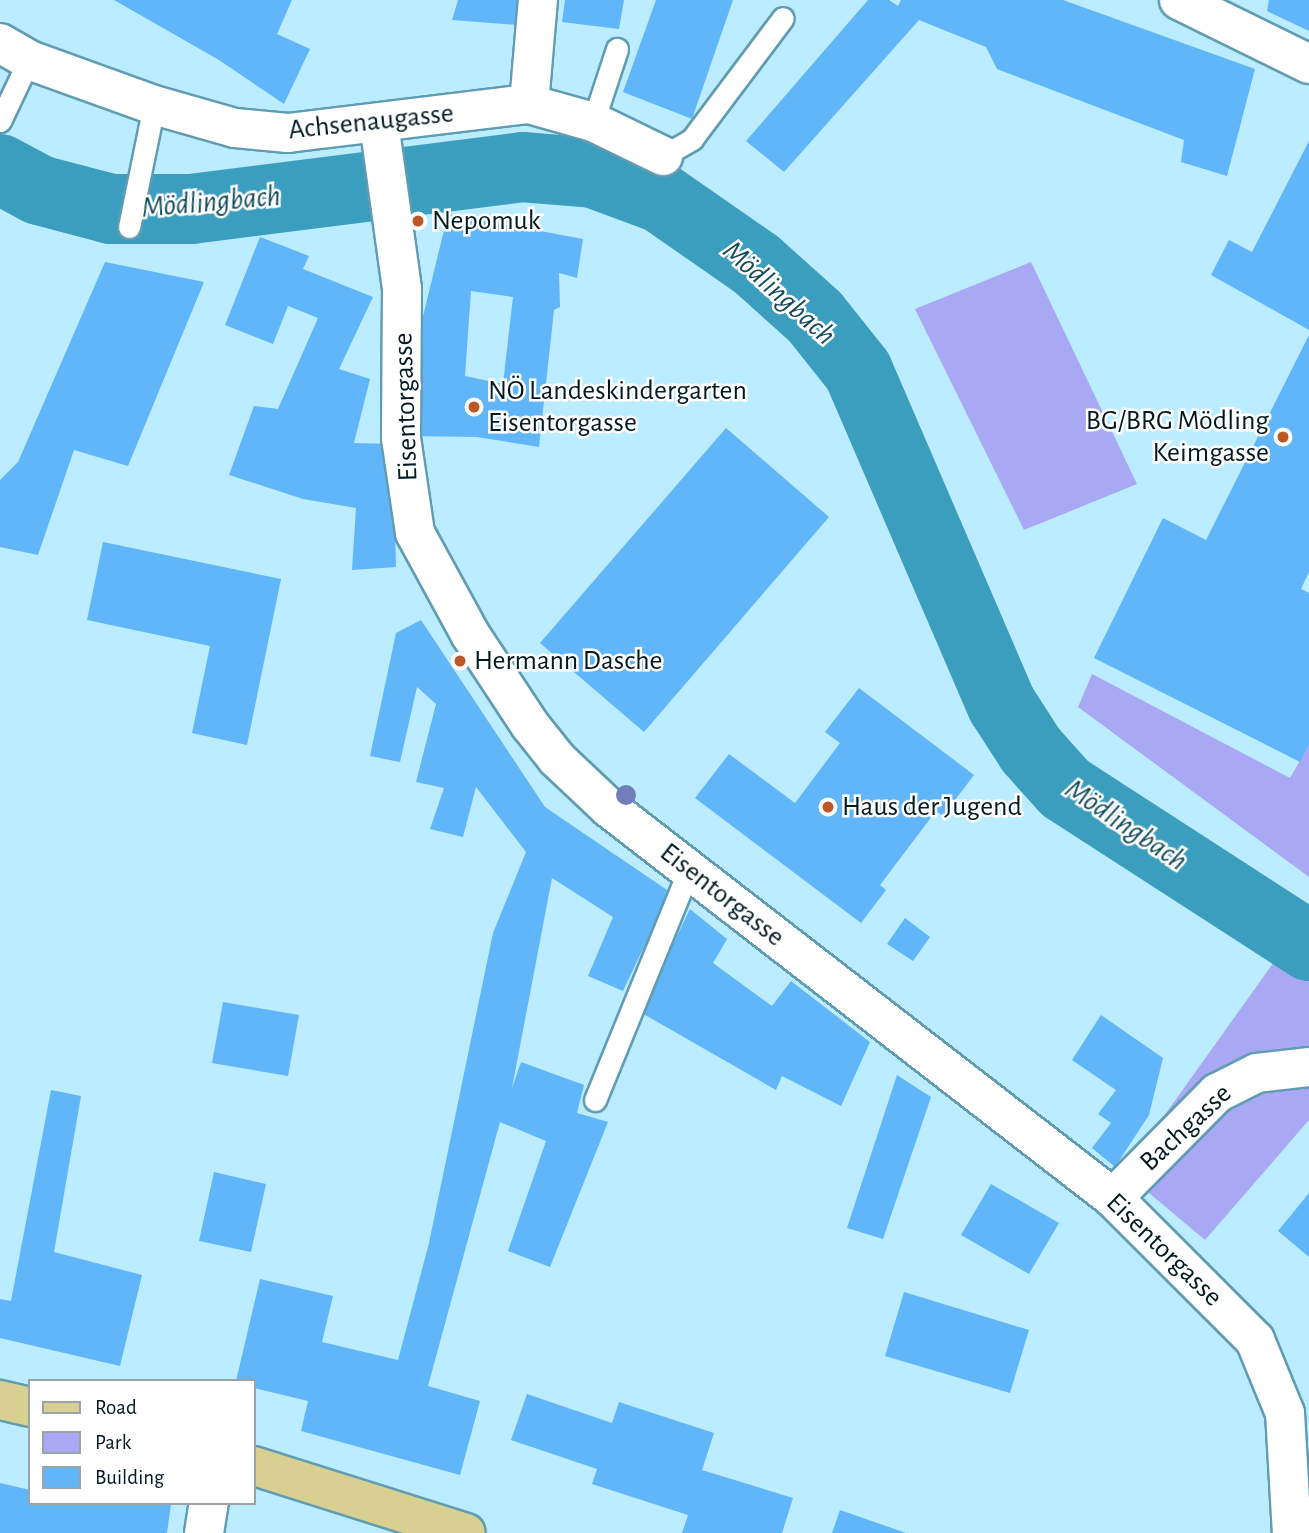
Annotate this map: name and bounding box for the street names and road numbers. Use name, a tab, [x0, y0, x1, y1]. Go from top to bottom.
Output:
street label: Achsenaugasse	[287, 97, 455, 147]
street label: Eisentorgasse	[387, 332, 425, 482]
street label: Eisentorgasse	[653, 836, 791, 954]
street label: Bachgasse	[1133, 1077, 1239, 1179]
street label: Eisentorgasse	[1099, 1186, 1229, 1314]

